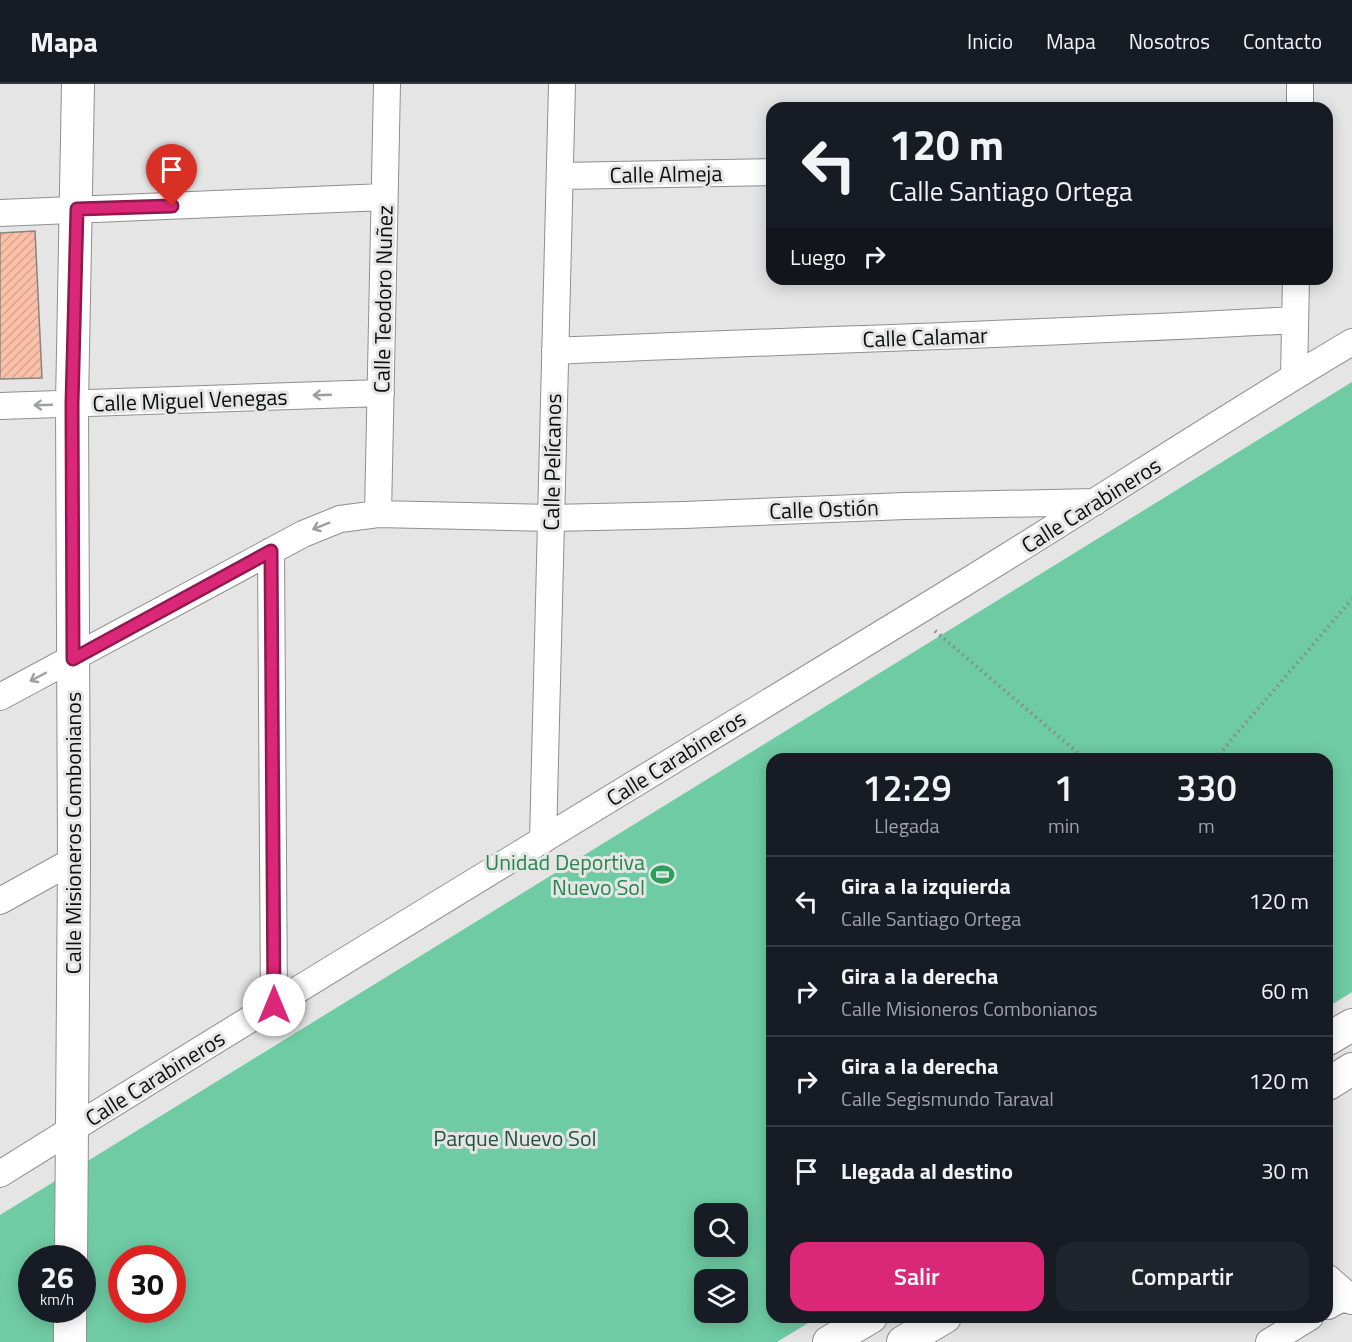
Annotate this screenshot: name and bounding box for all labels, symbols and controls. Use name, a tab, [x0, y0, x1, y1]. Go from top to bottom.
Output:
text: Mapa	[30, 20, 98, 63]
text: Inicio	[967, 25, 1013, 57]
text: Mapa	[1046, 25, 1096, 57]
text: Nosotros	[1129, 25, 1210, 57]
text: Contacto	[1243, 25, 1322, 57]
text: 120 m	[889, 112, 1004, 176]
icon: left	[790, 126, 868, 204]
pin	[146, 144, 197, 206]
icon: arrive	[155, 153, 188, 186]
street label: Calle Almeja	[609, 156, 723, 192]
text: Calle Santiago Ortega	[889, 170, 1133, 211]
street label: Calle Teodoro Nuñez	[364, 205, 402, 393]
text: Luego	[790, 240, 846, 274]
icon: right	[858, 240, 891, 273]
street label: Calle Calamar	[862, 318, 989, 356]
street label: Calle Miguel Venegas	[92, 380, 288, 420]
one-way arrow	[313, 390, 333, 401]
street label: Calle Pelícanos	[534, 393, 570, 531]
one-way arrow	[34, 399, 54, 410]
street label: Calle Carabineros	[1014, 448, 1168, 562]
street label: Calle Ostión	[769, 490, 879, 528]
one-way arrow	[313, 521, 331, 532]
one-way arrow	[30, 671, 47, 683]
street label: Calle Misioneros Combonianos	[56, 692, 90, 974]
street label: Calle Carabineros	[599, 701, 753, 815]
text: 12:29	[862, 760, 952, 815]
text: 1	[1054, 760, 1074, 815]
text: 330	[1176, 760, 1237, 815]
text: Llegada	[874, 810, 940, 841]
text: min	[1048, 810, 1080, 841]
text: m	[1198, 810, 1215, 841]
place label: Unidad Deportiva Nuevo Sol	[485, 845, 645, 904]
sports icon: Unidad Deportiva Nuevo Sol	[650, 862, 676, 888]
text: Gira a la izquierda	[841, 869, 1011, 903]
text: 120 m	[1249, 884, 1309, 918]
icon: left	[790, 885, 823, 918]
text: Calle Santiago Ortega	[841, 903, 1021, 934]
text: Gira a la derecha	[841, 959, 998, 993]
position arrow	[242, 973, 306, 1037]
text: 60 m	[1261, 974, 1309, 1008]
icon: right	[790, 975, 823, 1008]
text: Calle Misioneros Combonianos	[841, 993, 1098, 1024]
street label: Calle Carabineros	[78, 1021, 232, 1135]
text: Gira a la derecha	[841, 1049, 998, 1083]
text: 120 m	[1249, 1064, 1309, 1098]
icon: right	[790, 1065, 823, 1098]
text: Calle Segismundo Taraval	[841, 1083, 1054, 1114]
park label: Parque Nuevo Sol	[433, 1121, 597, 1155]
text: Llegada al destino	[841, 1154, 1013, 1188]
text: 30 m	[1261, 1154, 1309, 1188]
icon: arrive	[790, 1155, 823, 1188]
map controls	[694, 1203, 748, 1323]
button: search	[694, 1203, 748, 1257]
button: Salir	[790, 1242, 1044, 1311]
button: Compartir	[1056, 1242, 1309, 1311]
speed limit sign: 30	[108, 1245, 186, 1323]
text: 26	[40, 1254, 74, 1300]
button: layers	[694, 1269, 748, 1323]
text: km/h	[40, 1288, 74, 1311]

